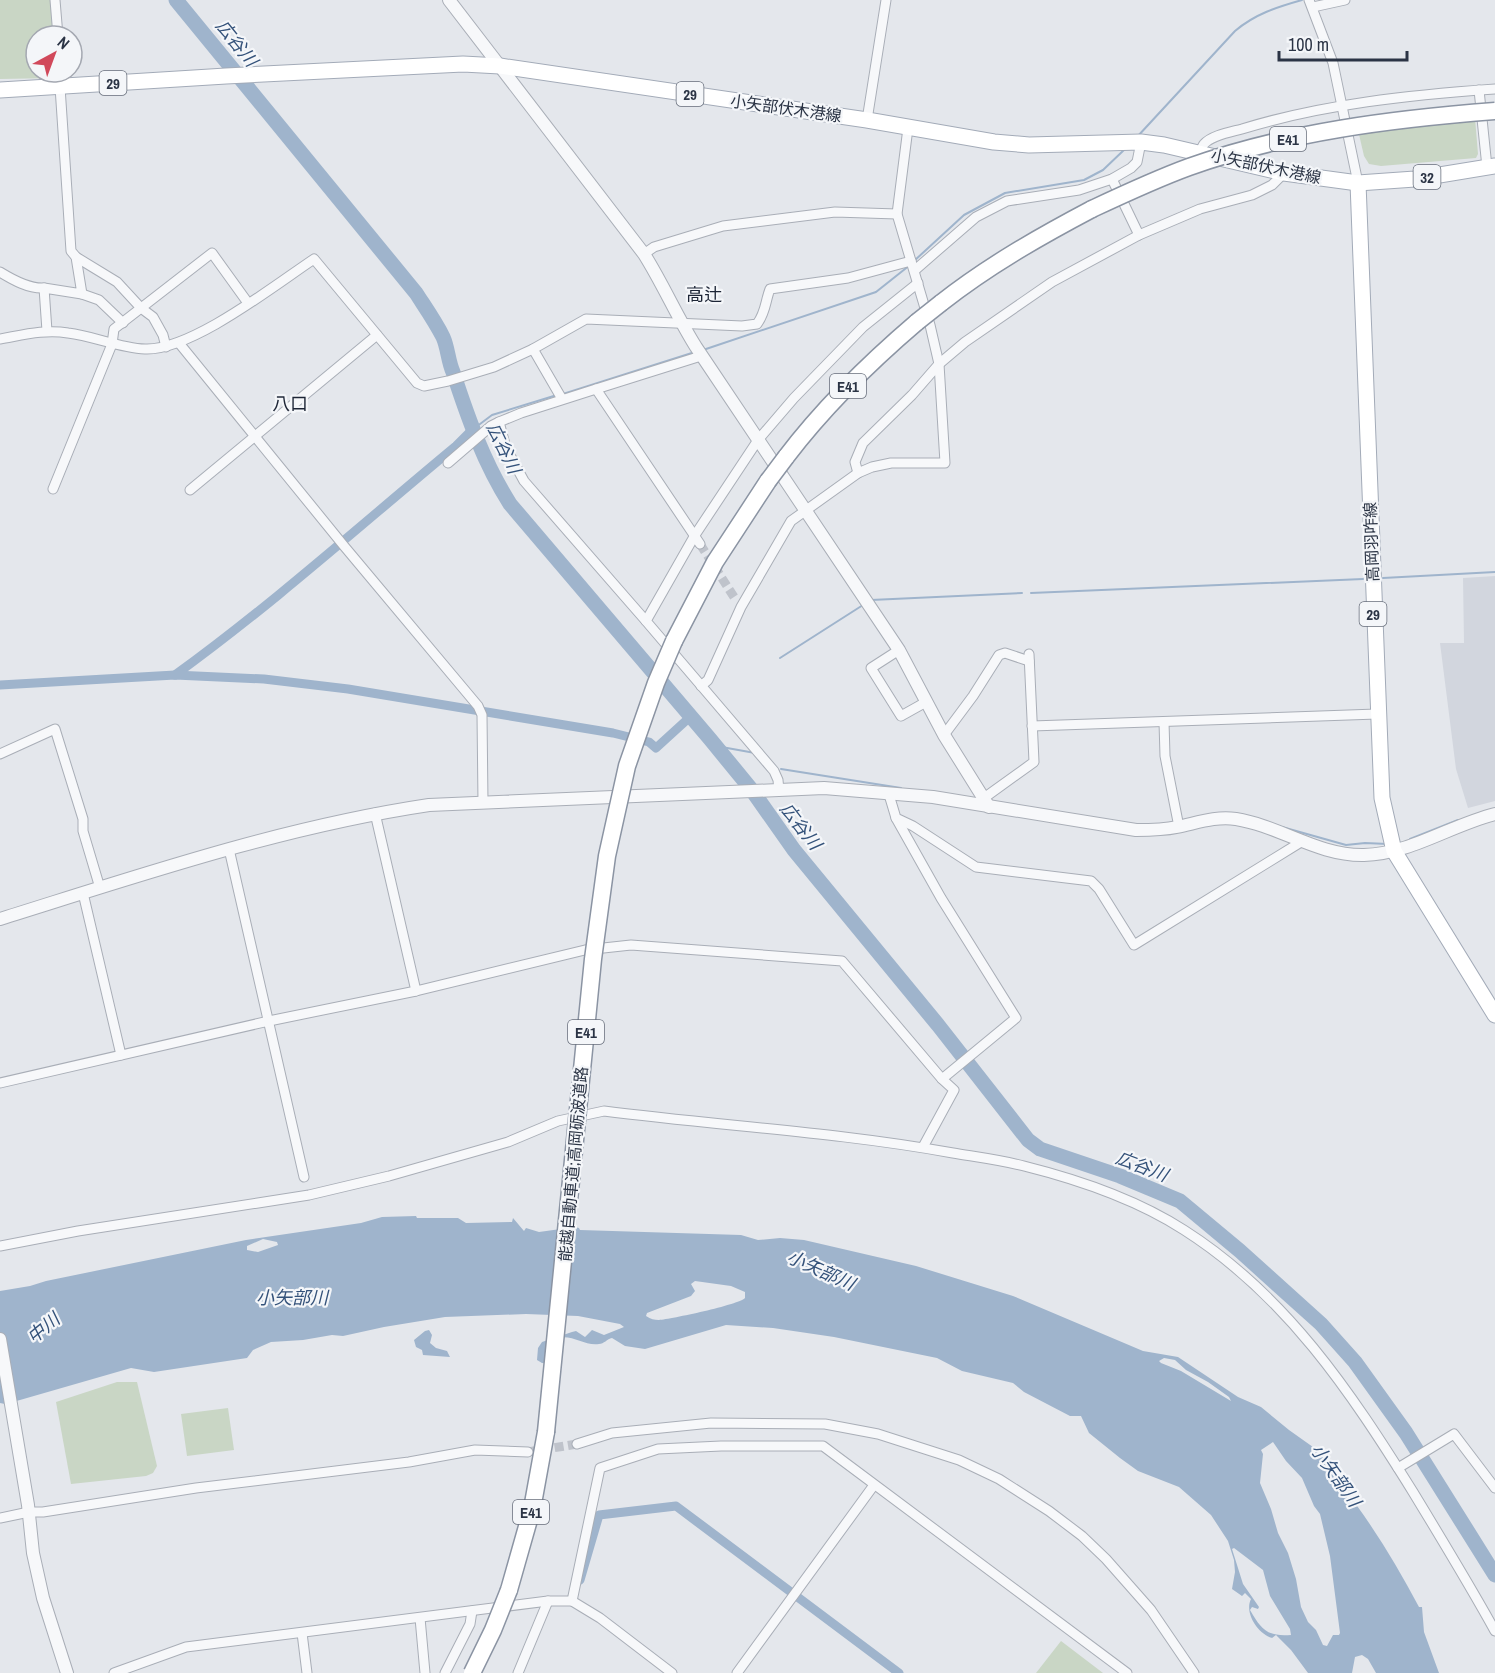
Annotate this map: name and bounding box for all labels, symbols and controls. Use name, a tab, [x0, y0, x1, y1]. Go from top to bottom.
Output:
water label: 広谷川	[210, 14, 265, 73]
north arrow	[24, 24, 84, 84]
scale bar	[1279, 24, 1406, 62]
text: N	[53, 31, 75, 54]
text: 100 m	[1288, 32, 1329, 57]
road number: 29	[100, 71, 126, 95]
road number: 29	[676, 82, 704, 106]
street label: 小矢部伏木港線	[729, 89, 843, 127]
road number: E41	[1270, 127, 1306, 151]
street label: 小矢部伏木港線	[1209, 144, 1323, 188]
road number: 32	[1414, 165, 1440, 189]
district label: 高辻	[686, 282, 722, 307]
road number: E41	[830, 374, 866, 398]
district label: 八口	[272, 391, 308, 416]
water label: 広谷川	[481, 418, 528, 480]
street label: 高岡羽咋線	[1359, 502, 1383, 582]
road number: 29	[1360, 602, 1386, 626]
water label: 広谷川	[775, 797, 829, 857]
road number: E41	[568, 1020, 604, 1044]
street label: 能越自動車道;高岡砺波道路	[554, 1066, 592, 1262]
water label: 広谷川	[1112, 1145, 1174, 1188]
water label: 小矢部川	[783, 1244, 861, 1297]
water label: 小矢部川	[256, 1285, 330, 1310]
water label: 中川	[21, 1306, 66, 1349]
water label: 小矢部川	[1305, 1438, 1368, 1513]
road number: E41	[513, 1500, 549, 1524]

